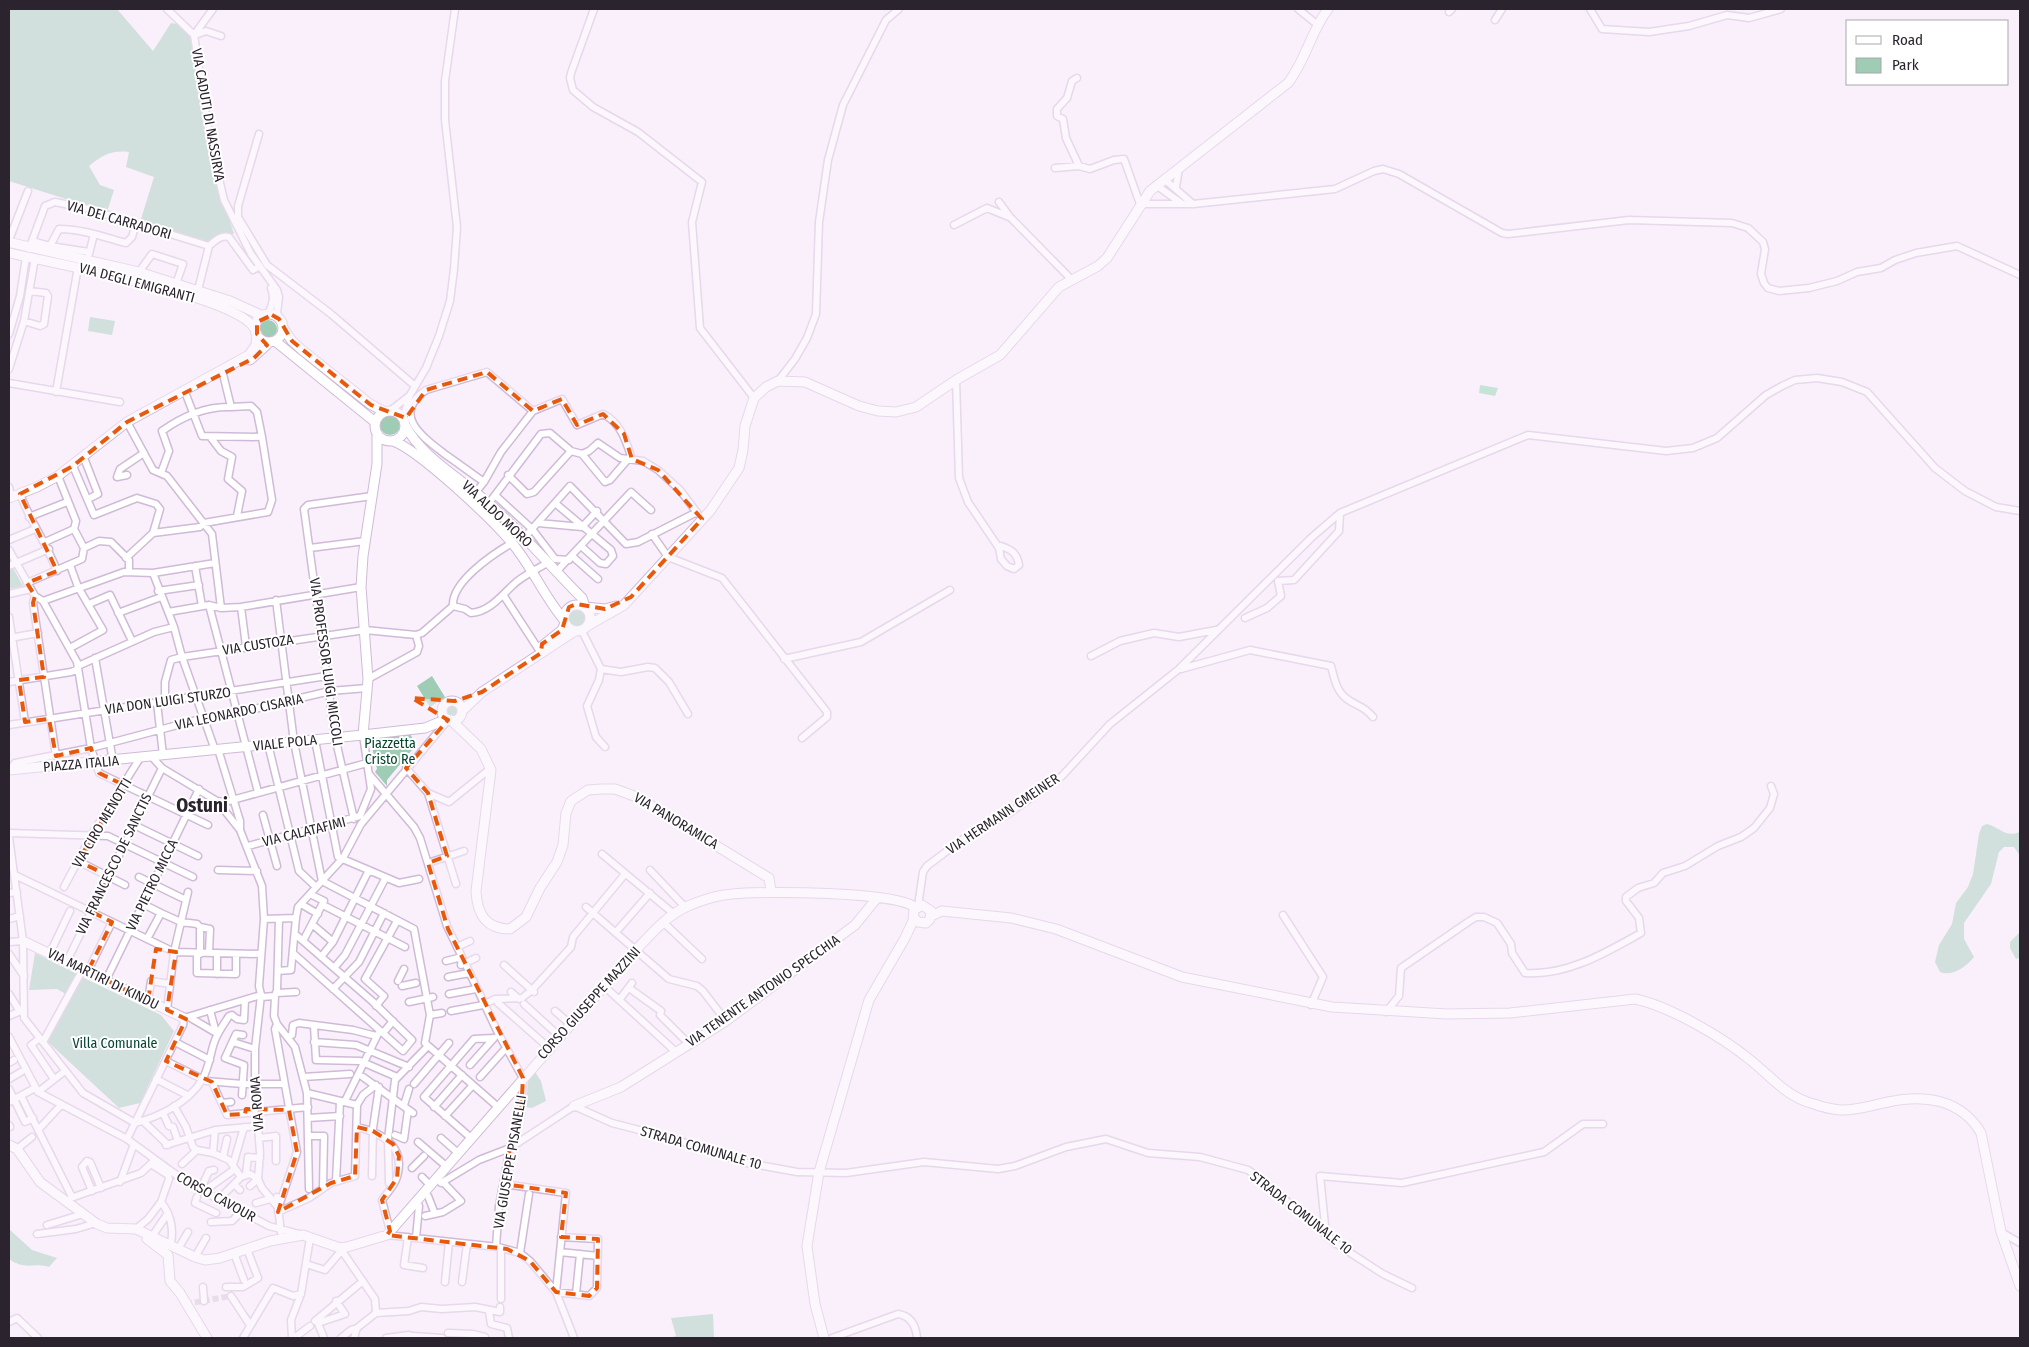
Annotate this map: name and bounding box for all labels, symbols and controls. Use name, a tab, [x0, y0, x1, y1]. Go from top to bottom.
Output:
legend	[1846, 20, 2009, 85]
text: Road	[1892, 31, 1923, 49]
street label: VIA CADUTI DI NASSIRYA	[188, 47, 228, 184]
text: Park	[1892, 56, 1919, 74]
street label: VIA DEI CARRADORI	[65, 197, 173, 243]
street label: VIA DEGLI EMIGRANTI	[77, 259, 197, 307]
street label: VIA ALDO MORO	[458, 477, 536, 551]
street label: VIA PROFESSOR LUIGI MICCOLI	[306, 577, 346, 747]
street label: VIA CUSTOZA	[221, 631, 295, 659]
street label: VIA DON LUIGI STURZO	[104, 684, 232, 718]
street label: VIA LEONARDO CISARIA	[174, 690, 305, 734]
street label: VIALE POLA	[252, 731, 318, 755]
park label: Piazzetta Cristo Re	[364, 735, 416, 768]
street label: PIAZZA ITALIA	[42, 752, 120, 776]
street label: VIA HERMANN GMEINER	[943, 770, 1063, 858]
street label: VIA CIRO MENOTTI	[69, 775, 135, 871]
street label: VIA PANORAMICA	[631, 789, 722, 853]
street label: VIA FRANCESCO DE SANCTIS	[72, 790, 156, 938]
district label: Ostuni	[176, 794, 228, 817]
street label: VIA CALATAFIMI	[261, 813, 347, 851]
street label: VIA PIETRO MICCA	[122, 836, 182, 934]
street label: VIA TENENTE ANTONIO SPECCHIA	[683, 931, 844, 1051]
street label: CORSO GIUSEPPE MAZZINI	[534, 943, 644, 1063]
street label: VIA MARTIRI DI KINDU	[44, 945, 162, 1013]
park label: Villa Comunale	[72, 1035, 158, 1052]
street label: VIA ROMA	[247, 1075, 267, 1132]
street label: VIA GIUSEPPE PISANELLI	[490, 1094, 530, 1230]
street label: STRADA COMUNALE 10	[639, 1123, 763, 1173]
street label: CORSO CAVOUR	[173, 1168, 259, 1226]
street label: STRADA COMUNALE 10	[1246, 1168, 1356, 1258]

